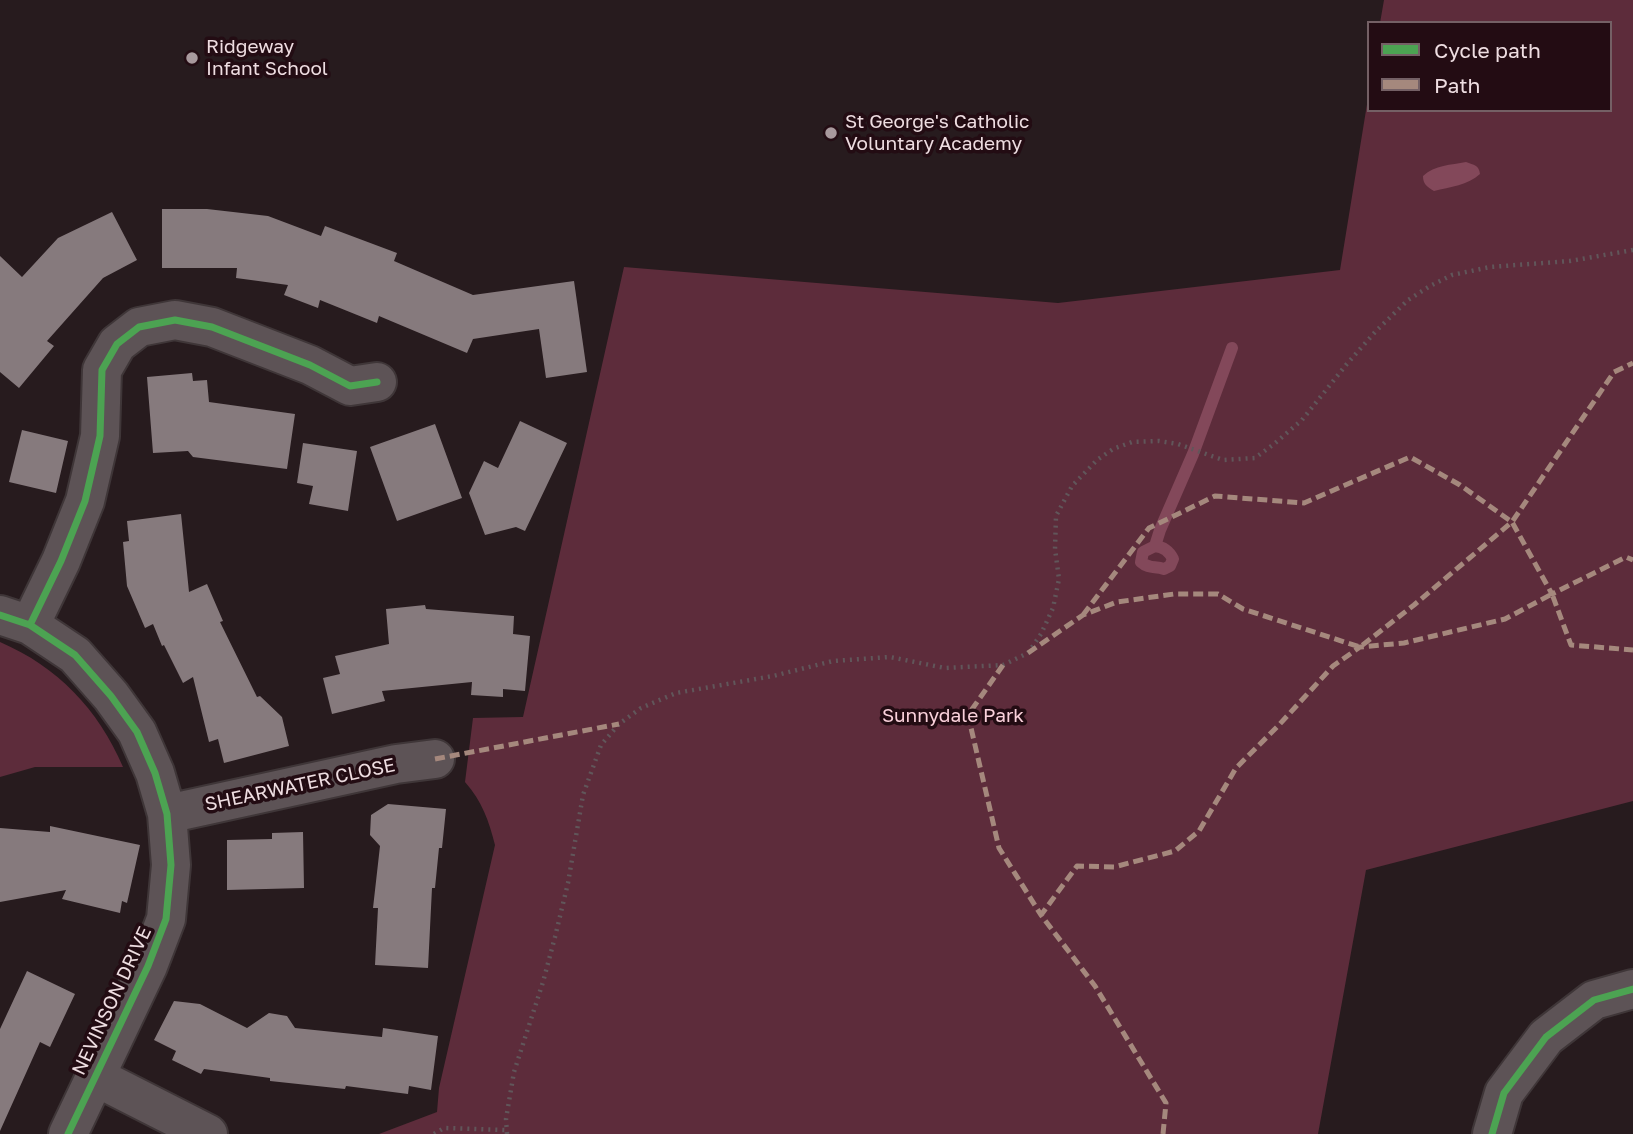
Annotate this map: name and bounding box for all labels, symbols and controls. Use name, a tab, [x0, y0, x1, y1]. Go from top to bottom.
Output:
legend	[1367, 21, 1612, 112]
place label: Ridgeway Infant School	[206, 36, 328, 80]
text: Cycle path	[1434, 37, 1541, 63]
marker: Ridgeway Infant School	[184, 50, 200, 66]
text: Path	[1434, 72, 1481, 98]
place label: St George's Catholic Voluntary Academy	[845, 111, 1029, 155]
marker: St George's Catholic Voluntary Academy	[823, 125, 839, 141]
park label: Sunnydale Park	[882, 705, 1024, 727]
street label: SHEARWATER CLOSE	[203, 754, 397, 816]
street label: NEVINSON DRIVE	[68, 923, 156, 1079]

